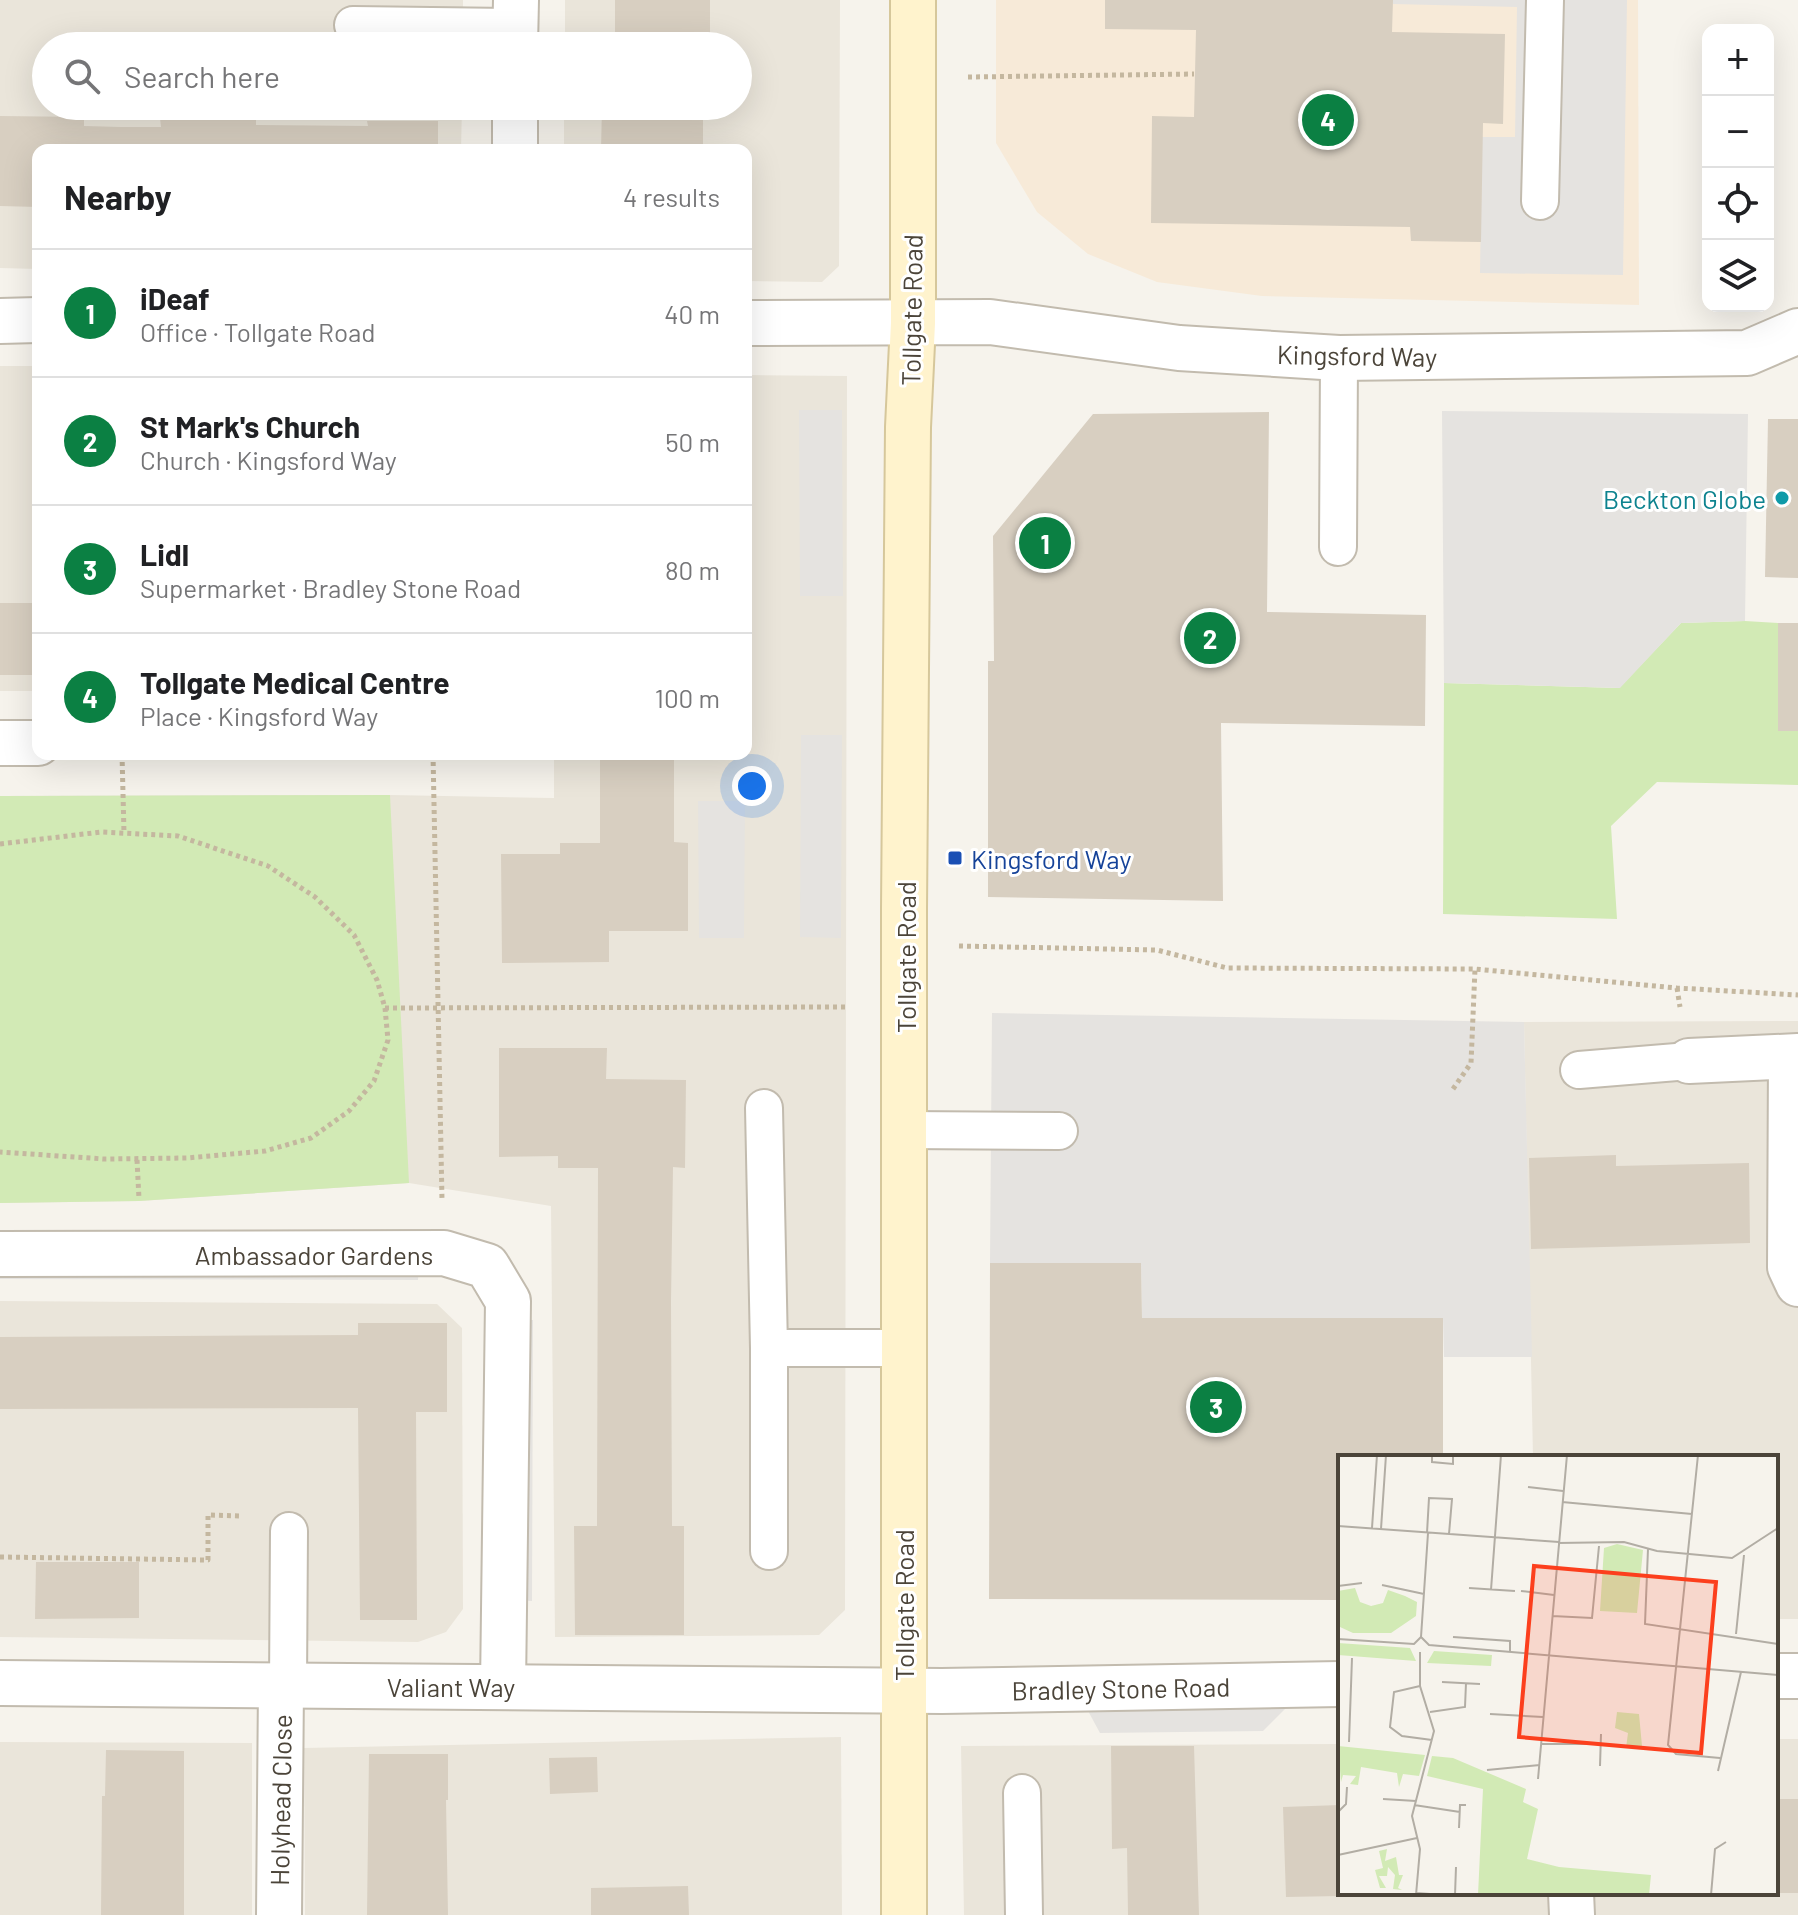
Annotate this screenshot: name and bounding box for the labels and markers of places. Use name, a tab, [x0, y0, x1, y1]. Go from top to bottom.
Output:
pin: 4	[1302, 90, 1354, 150]
place label: Beckton Globe	[1603, 483, 1766, 514]
marker: Beckton Globe	[1773, 489, 1791, 507]
pin: 1	[1019, 513, 1071, 573]
pin: 2	[1184, 608, 1236, 668]
place label: Kingsford Way	[971, 843, 1131, 874]
marker: Kingsford Way	[946, 849, 964, 867]
pin: 3	[1190, 1377, 1242, 1437]

